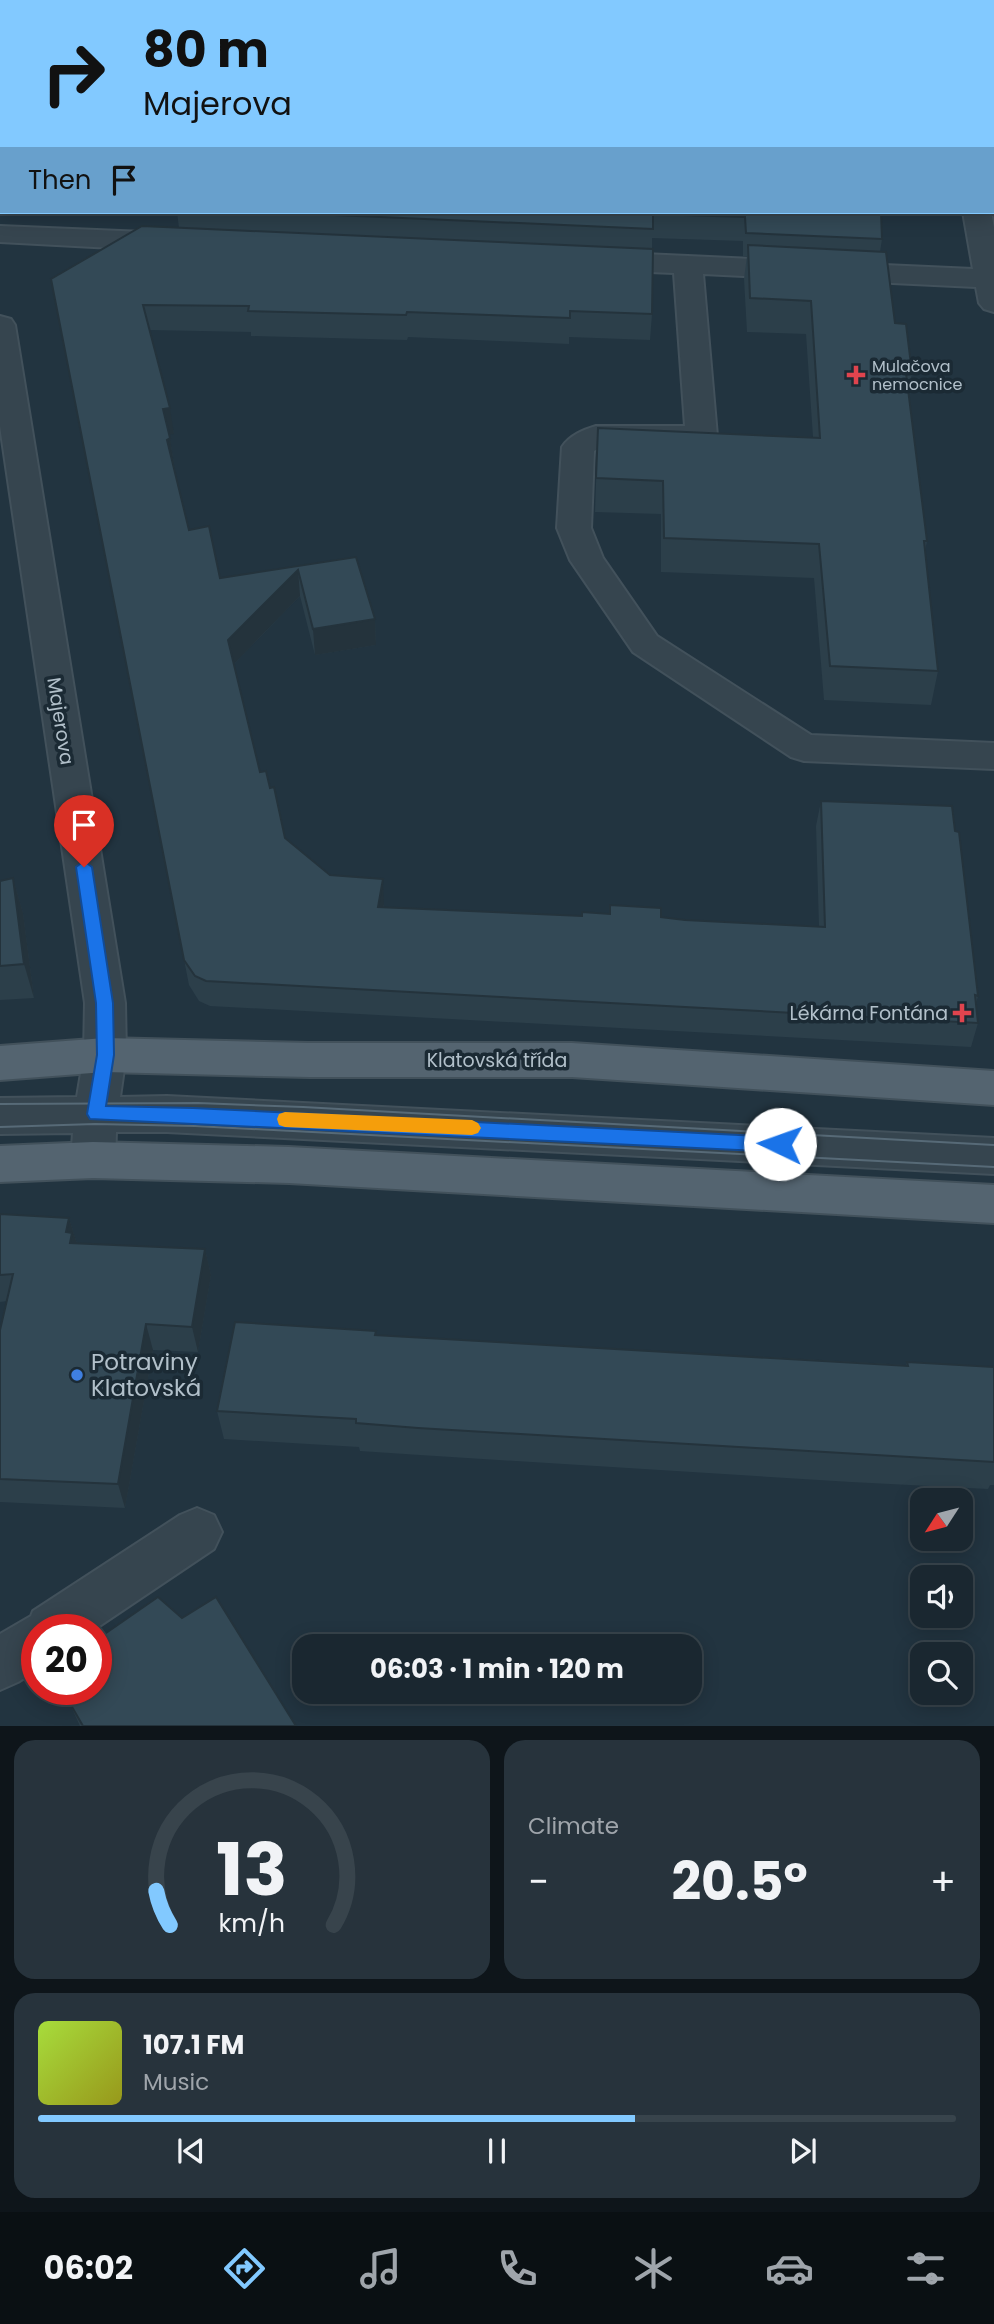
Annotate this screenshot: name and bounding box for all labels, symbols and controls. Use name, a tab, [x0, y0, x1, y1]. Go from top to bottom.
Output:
text: 80 m	[143, 16, 269, 84]
icon: right	[28, 28, 119, 119]
text: Majerova	[143, 81, 292, 126]
icon: arrive	[105, 161, 143, 199]
text: Then	[28, 162, 91, 198]
place label: Mulačova nemocnice	[872, 355, 962, 396]
marker: Mulačova nemocnice	[846, 365, 866, 385]
street label: Majerova	[40, 675, 81, 767]
pin	[54, 795, 114, 867]
icon: arrive	[65, 806, 103, 844]
place label: Lékárna Fontána	[790, 1000, 948, 1027]
marker: Lékárna Fontána	[954, 1005, 970, 1021]
street label: Klatovská třída	[427, 1047, 567, 1074]
position arrow	[743, 1107, 817, 1181]
place label: Potraviny Klatovská	[91, 1346, 201, 1404]
marker: Potraviny Klatovská	[69, 1367, 85, 1383]
north arrow	[910, 1488, 973, 1550]
map controls	[910, 1488, 973, 1705]
button: sound	[910, 1565, 973, 1628]
speed limit sign: 20	[21, 1614, 112, 1705]
button: search	[910, 1642, 973, 1705]
text: 06:03 · 1 min · 120 m	[370, 1651, 624, 1687]
text: Climate	[528, 1810, 619, 1842]
text: 13	[216, 1820, 288, 1921]
text: 20.5°	[671, 1845, 808, 1918]
text: −	[528, 1855, 549, 1908]
text: +	[930, 1855, 956, 1908]
text: km/h	[219, 1906, 285, 1941]
text: 107.1 FM	[143, 2027, 244, 2063]
text: Music	[143, 2066, 209, 2098]
icon: previous	[172, 2132, 210, 2170]
icon: pause	[478, 2132, 516, 2170]
icon: next	[784, 2132, 822, 2170]
icon: directions	[220, 2244, 269, 2293]
icon: music	[356, 2244, 405, 2293]
icon: phone	[493, 2244, 542, 2293]
icon: climate	[629, 2244, 678, 2293]
icon: car	[765, 2244, 814, 2293]
icon: filters	[901, 2244, 950, 2293]
text: 06:02	[44, 2245, 133, 2290]

